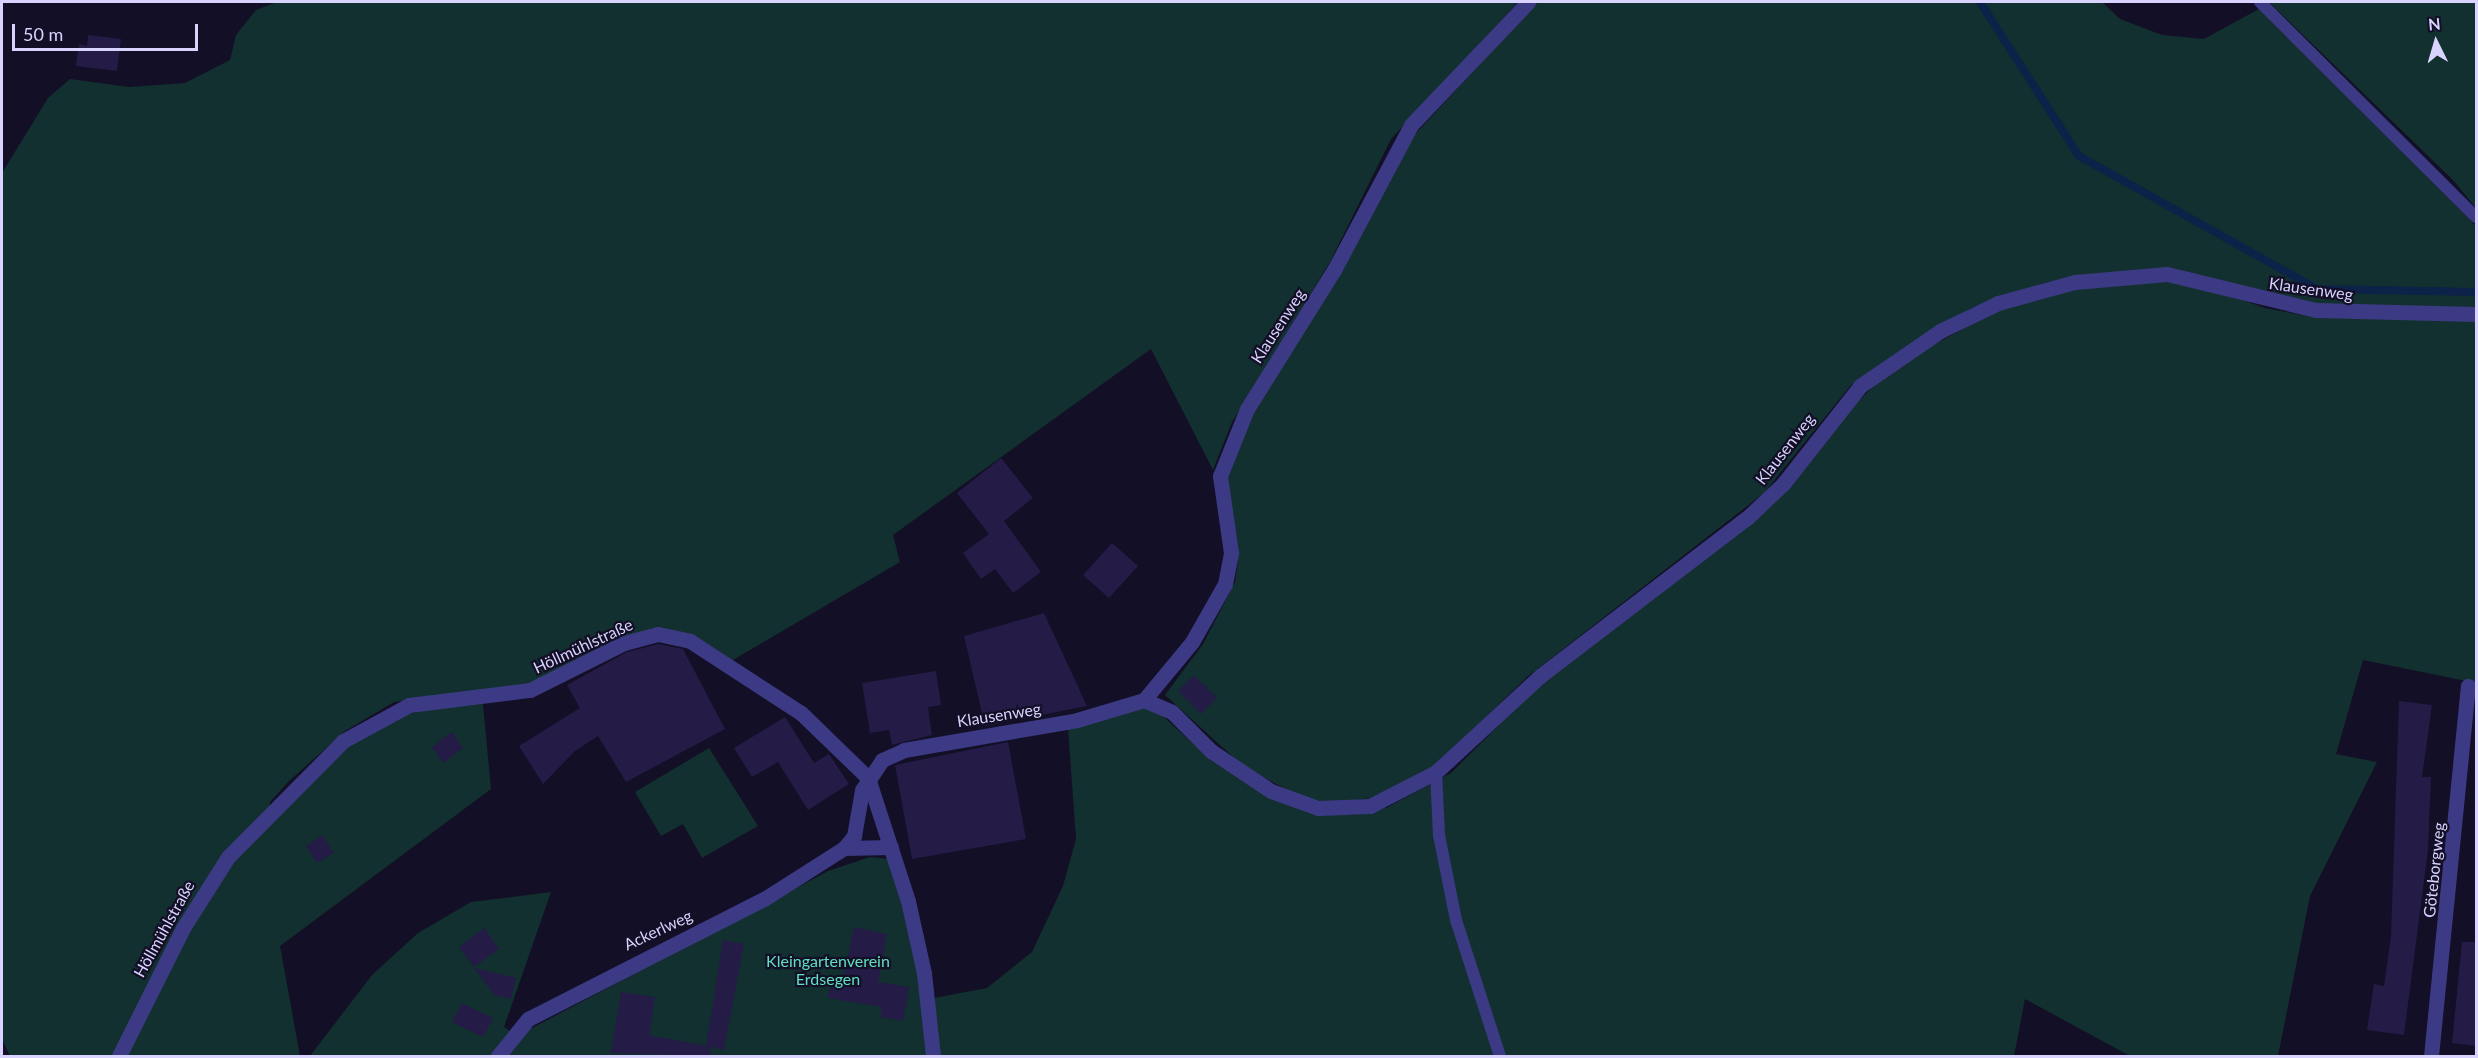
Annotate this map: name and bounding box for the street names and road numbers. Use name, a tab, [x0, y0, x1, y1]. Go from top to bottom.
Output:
street label: Klausenweg	[2268, 274, 2354, 304]
street label: Klausenweg	[1247, 285, 1309, 367]
street label: Klausenweg	[1751, 410, 1819, 488]
street label: Höllmühlstraße	[530, 615, 636, 677]
street label: Klausenweg	[956, 699, 1042, 731]
street label: Göteborgweg	[2419, 821, 2449, 919]
street label: Höllmühlstraße	[130, 877, 198, 981]
street label: Ackerlweg	[621, 906, 695, 954]

